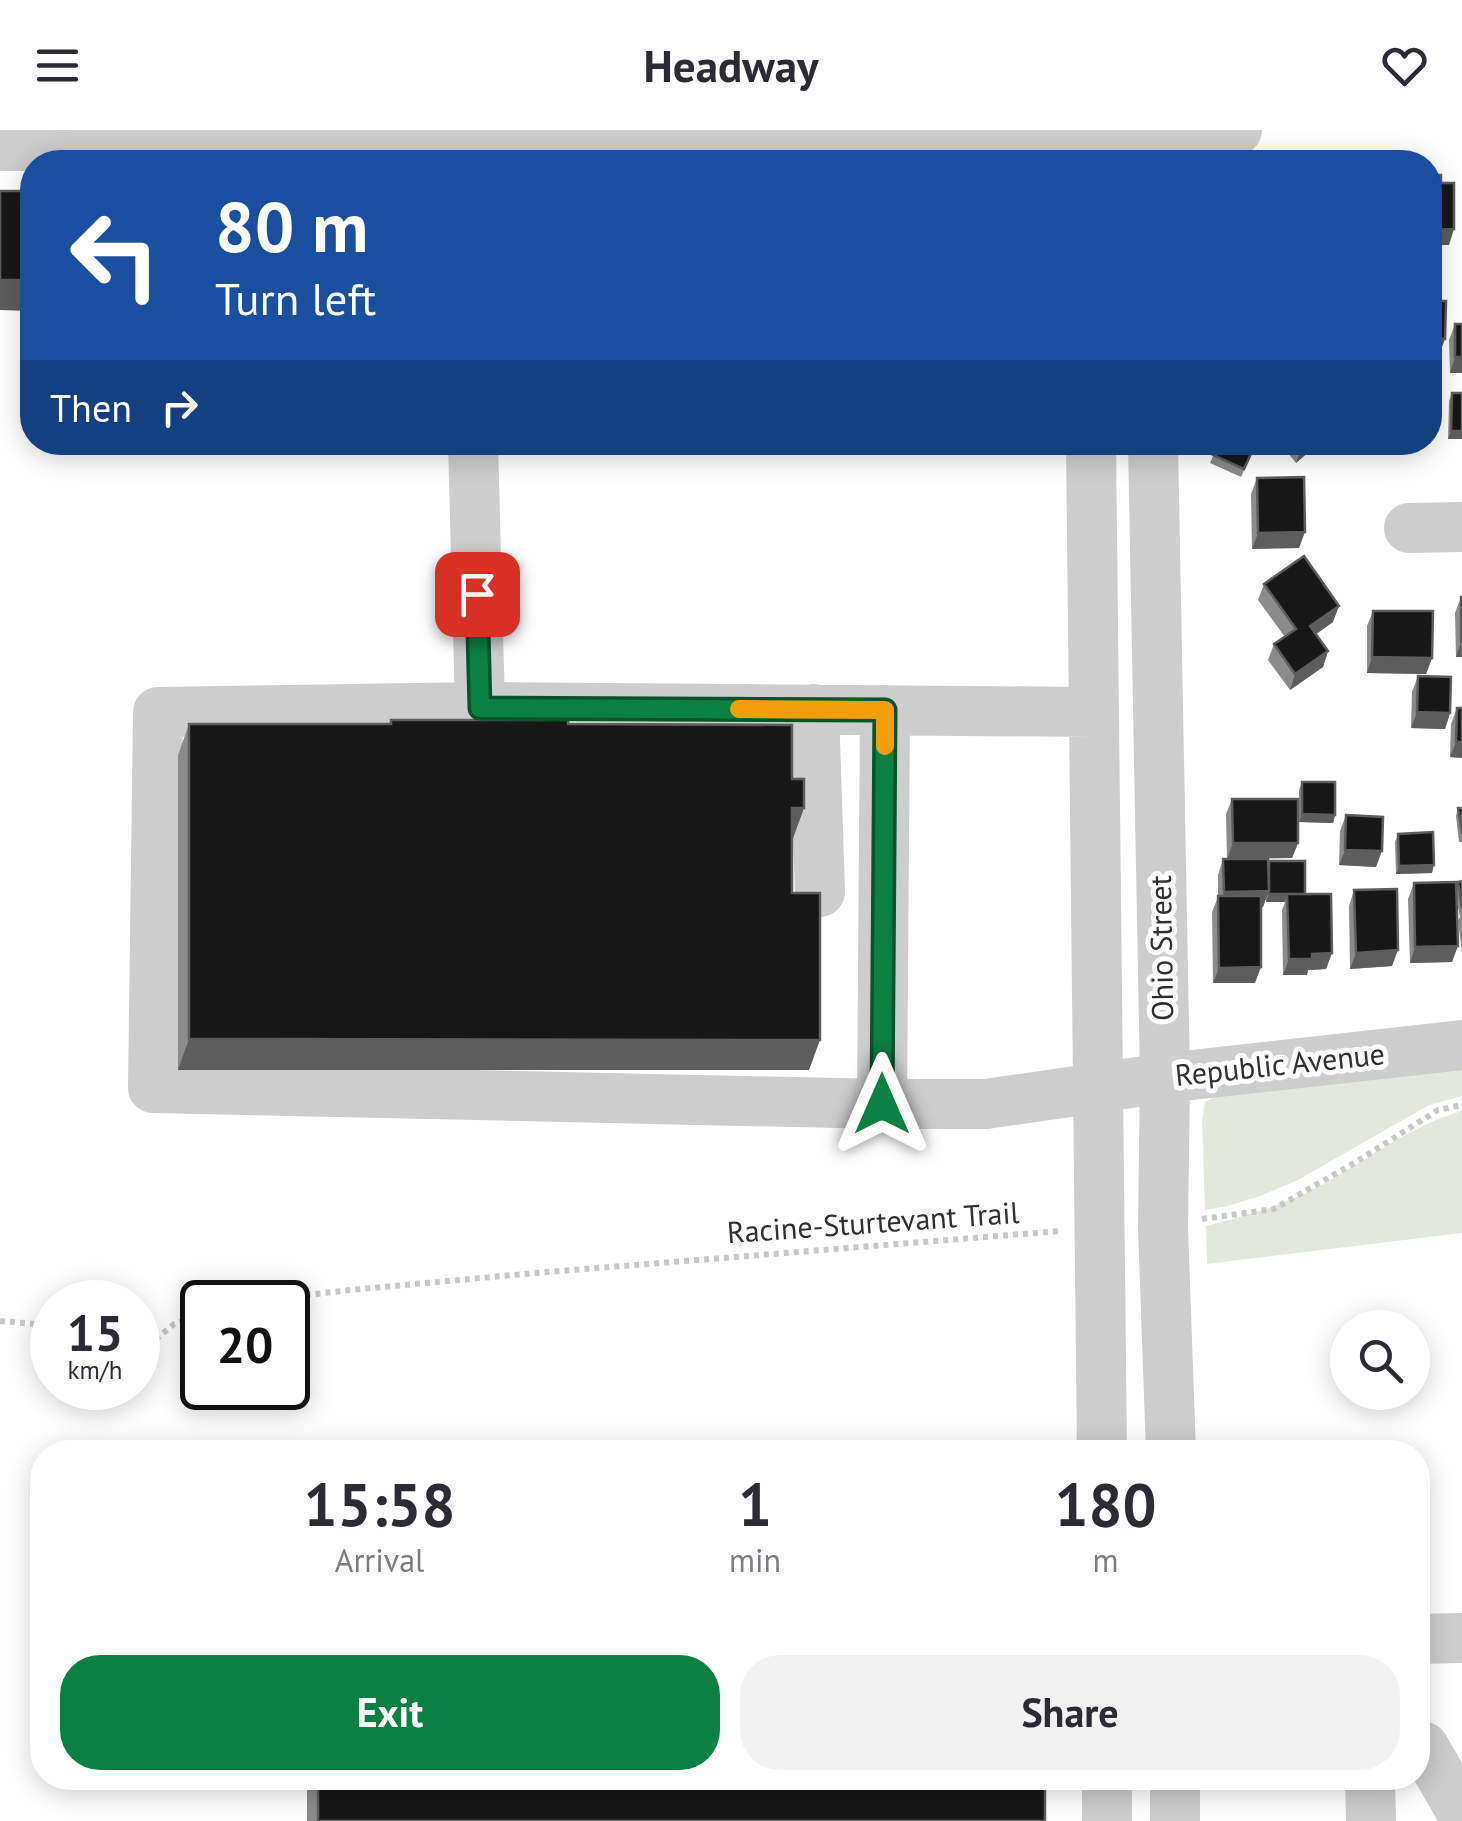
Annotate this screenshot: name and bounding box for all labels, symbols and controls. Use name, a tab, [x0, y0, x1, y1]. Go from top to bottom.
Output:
text: Headway	[643, 36, 819, 94]
icon: menu	[30, 38, 85, 93]
icon: heart	[1377, 38, 1432, 93]
text: 80 m	[215, 181, 368, 271]
icon: left	[50, 190, 180, 320]
text: Turn left	[215, 269, 376, 327]
icon: right	[152, 380, 207, 435]
text: Then	[50, 383, 132, 432]
pin	[435, 552, 520, 637]
icon: arrive	[450, 567, 505, 622]
street label: Ohio Street	[1140, 875, 1181, 1021]
street label: Republic Avenue	[1173, 1033, 1387, 1094]
position arrow	[830, 1052, 934, 1156]
street label: Racine-Sturtevant Trail	[726, 1192, 1020, 1251]
speed limit sign: 20	[180, 1280, 310, 1410]
text: 15	[67, 1300, 123, 1365]
map controls	[1330, 1310, 1430, 1410]
button: search	[1330, 1310, 1430, 1410]
text: km/h	[68, 1354, 122, 1386]
text: 15:58	[303, 1465, 456, 1543]
text: 1	[738, 1465, 772, 1543]
text: 180	[1055, 1465, 1157, 1543]
text: Arrival	[335, 1539, 424, 1581]
text: min	[729, 1539, 781, 1581]
text: m	[1093, 1539, 1119, 1581]
button: Exit	[60, 1655, 720, 1770]
button: Share	[740, 1655, 1400, 1770]

